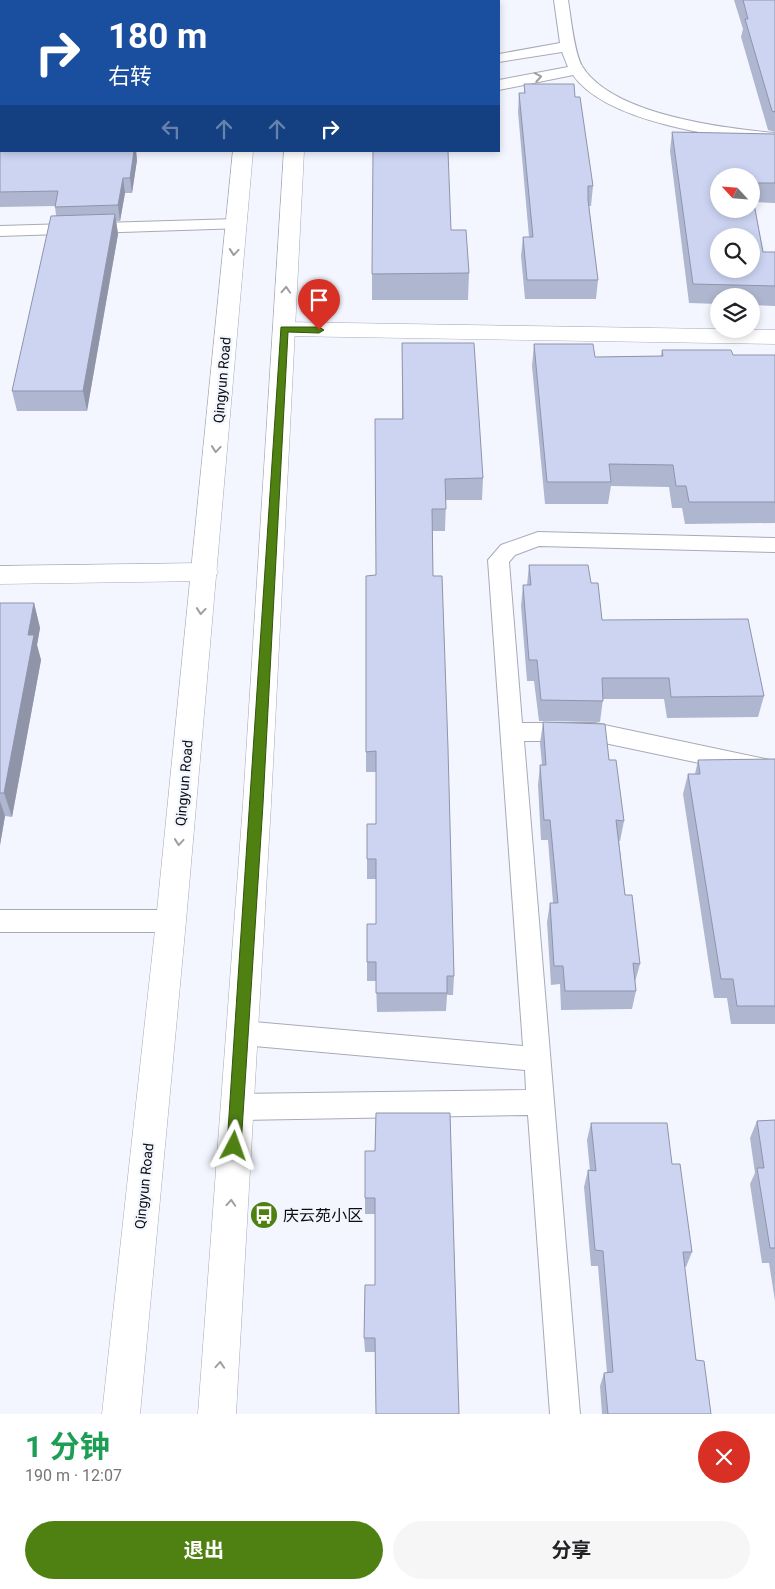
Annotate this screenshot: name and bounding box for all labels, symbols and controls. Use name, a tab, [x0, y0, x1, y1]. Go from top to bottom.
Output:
text: 180 m	[108, 16, 207, 57]
icon: right	[25, 20, 90, 85]
text: 右转	[108, 64, 152, 89]
one-way arrow	[534, 73, 542, 83]
icon: left	[157, 115, 185, 143]
icon: ahead	[210, 115, 238, 143]
icon: ahead	[263, 115, 291, 143]
icon: right	[316, 115, 344, 143]
north arrow	[710, 168, 760, 218]
map controls	[710, 168, 760, 338]
button: search	[710, 228, 760, 278]
one-way arrow	[229, 248, 240, 256]
pin	[298, 279, 340, 330]
one-way arrow	[281, 286, 292, 294]
icon: arrive	[305, 286, 333, 314]
button: layers	[710, 288, 760, 338]
street label: Qingyun Road	[210, 336, 234, 424]
one-way arrow	[211, 445, 222, 453]
one-way arrow	[196, 607, 207, 615]
street label: Qingyun Road	[172, 739, 196, 827]
one-way arrow	[173, 838, 184, 846]
position arrow	[207, 1119, 259, 1171]
street label: Qingyun Road	[132, 1142, 156, 1230]
one-way arrow	[225, 1199, 236, 1207]
bus stop icon: 庆云苑小区	[249, 1200, 279, 1230]
place label: 庆云苑小区	[283, 1206, 363, 1225]
one-way arrow	[214, 1361, 225, 1369]
text: 1 分钟	[25, 1429, 110, 1464]
button: close	[698, 1431, 750, 1483]
text: 190 m · 12:07	[25, 1466, 122, 1485]
button: 退出	[25, 1521, 383, 1579]
button: 分享	[393, 1521, 750, 1579]

